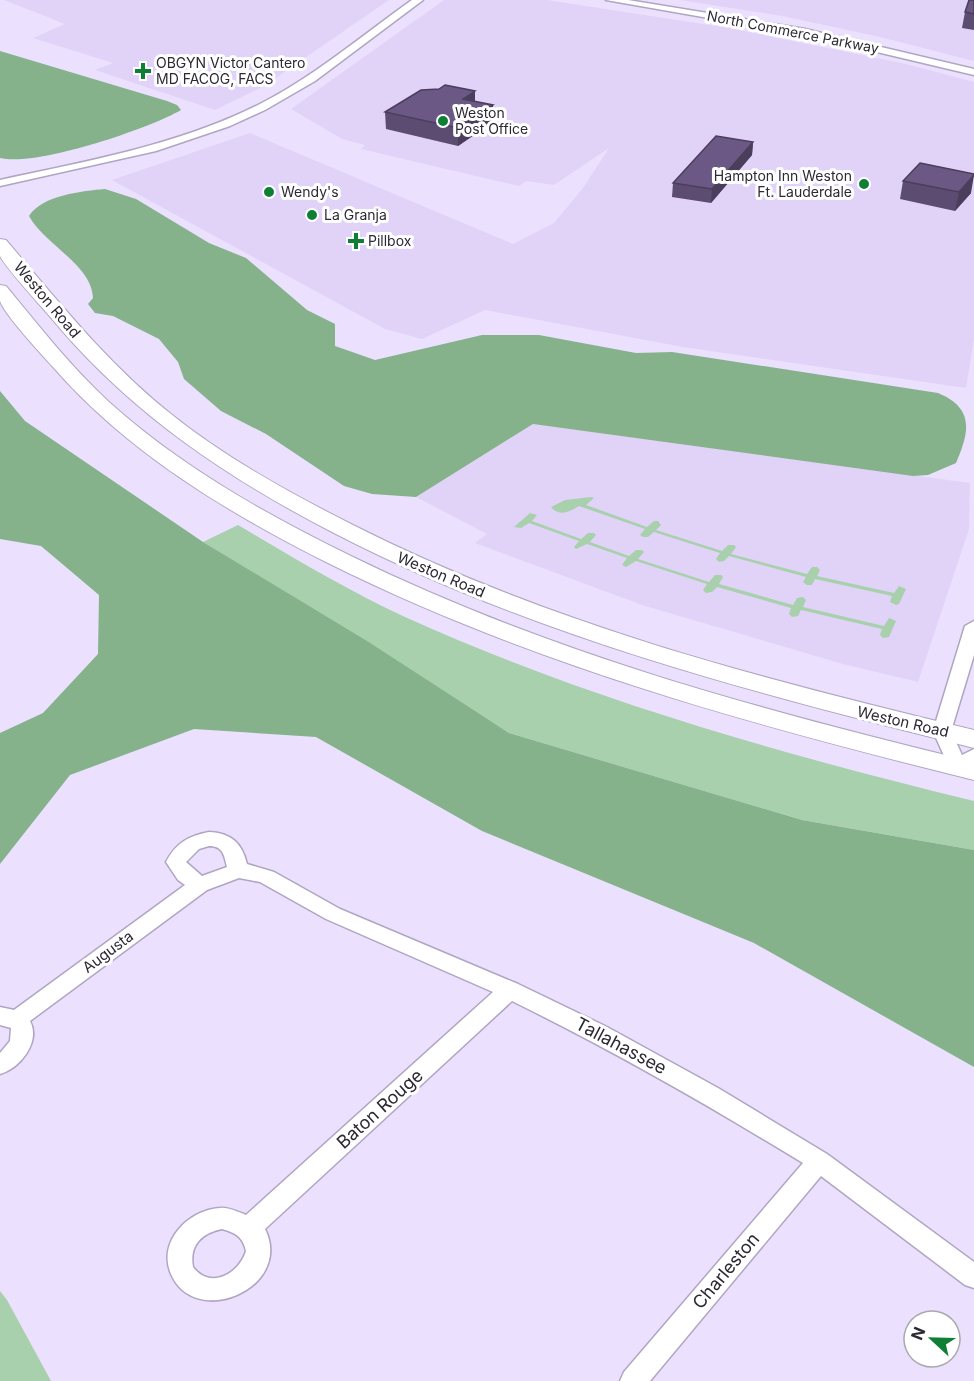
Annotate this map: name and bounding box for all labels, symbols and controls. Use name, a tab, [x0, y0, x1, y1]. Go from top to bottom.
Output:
street label: North Commerce Parkway	[706, 7, 881, 57]
place label: OBGYN Victor Cantero MD FACOG, FACS	[156, 54, 305, 87]
marker: OBGYN Victor Cantero MD FACOG, FACS	[134, 62, 152, 80]
place label: Weston Post Office	[455, 104, 528, 137]
marker: Weston Post Office	[436, 114, 450, 128]
place label: Hampton Inn Weston Ft. Lauderdale	[714, 167, 852, 200]
marker: Hampton Inn Weston Ft. Lauderdale	[857, 177, 871, 191]
place label: Wendy's	[281, 183, 339, 200]
marker: Wendy's	[262, 185, 276, 199]
place label: La Granja	[324, 206, 387, 223]
marker: La Granja	[305, 208, 319, 222]
place label: Pillbox	[368, 232, 412, 249]
marker: Pillbox	[349, 234, 363, 248]
street label: Weston Road	[10, 258, 85, 342]
street label: Weston Road	[394, 547, 488, 602]
street label: Weston Road	[855, 702, 951, 741]
street label: Augusta	[79, 926, 137, 977]
street label: Tallahassee	[572, 1013, 670, 1078]
street label: Baton Rouge	[332, 1065, 427, 1153]
street label: Charleston	[688, 1229, 763, 1313]
north arrow	[902, 1309, 962, 1369]
text: N	[907, 1324, 930, 1343]

